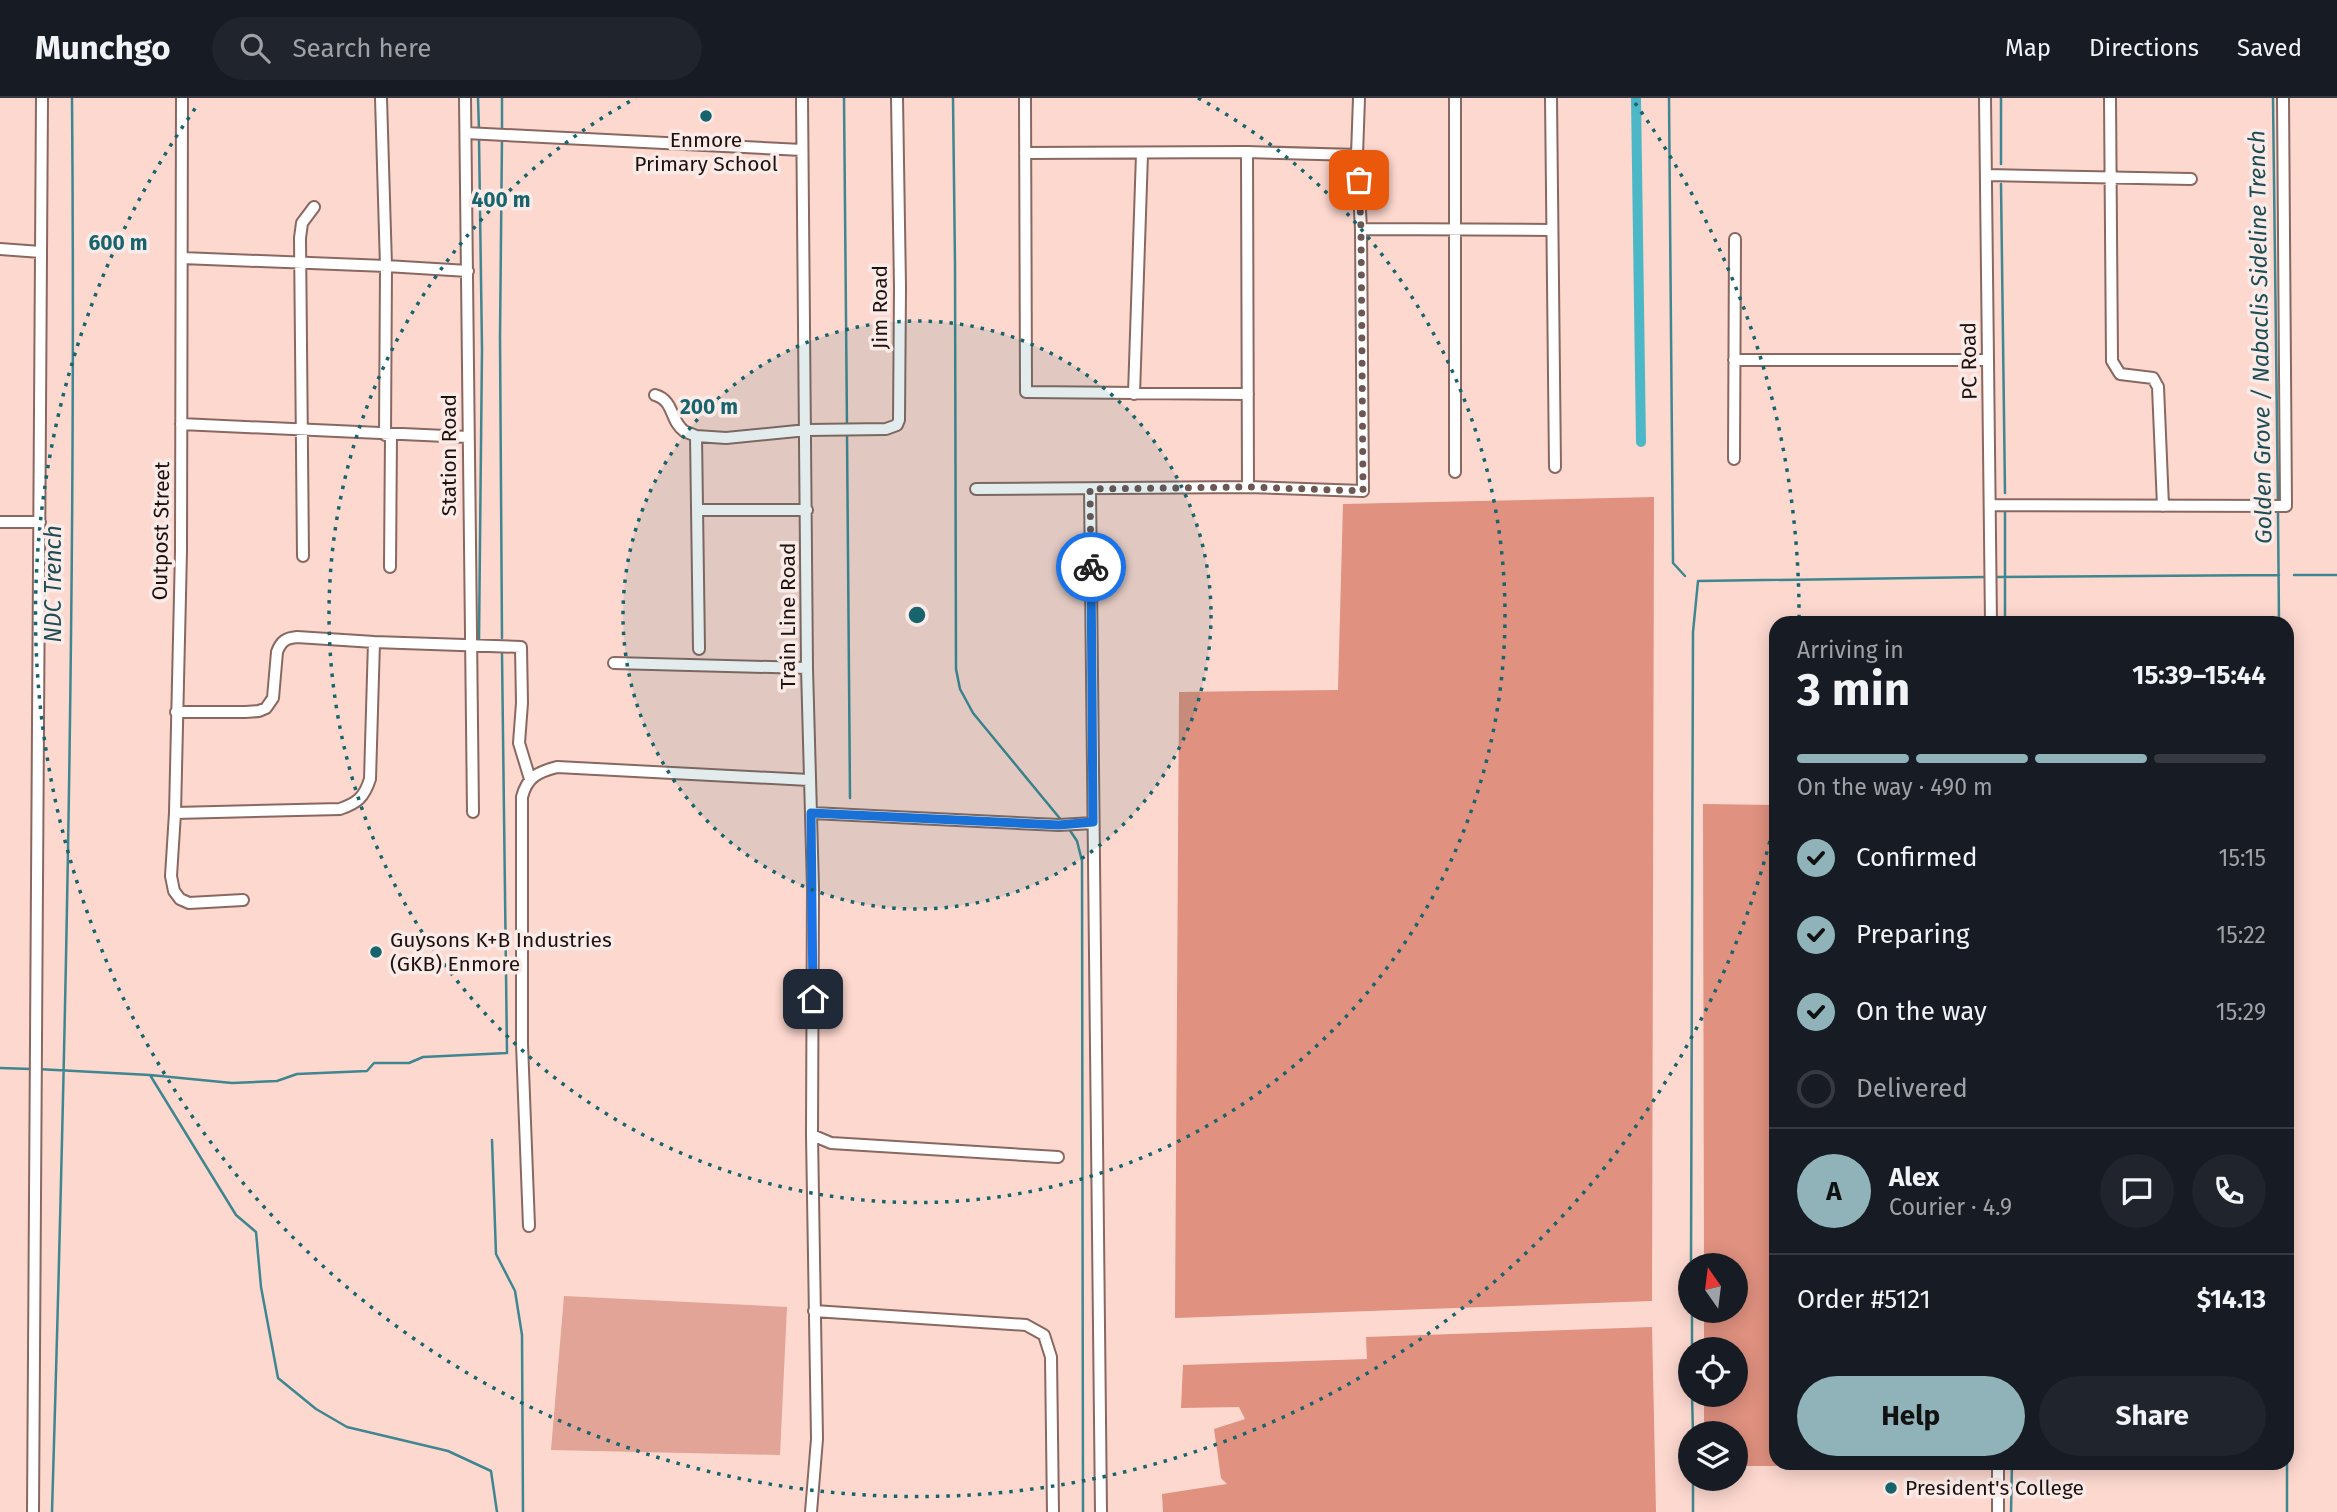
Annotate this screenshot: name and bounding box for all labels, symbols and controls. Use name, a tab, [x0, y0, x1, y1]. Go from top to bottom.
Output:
search box	[212, 17, 702, 80]
text: Munchgo	[35, 28, 170, 68]
icon: search	[236, 29, 274, 67]
text: Search here	[292, 33, 431, 64]
text: Map	[2005, 34, 2051, 62]
text: Directions	[2089, 34, 2199, 62]
text: Saved	[2237, 34, 2302, 62]
marker: Enmore Primary School	[698, 108, 714, 124]
place label: Enmore Primary School	[634, 127, 778, 177]
water label: Golden Grove / Nabaclis Sideline Trench	[2242, 130, 2278, 544]
pin	[1329, 150, 1389, 210]
icon: bag	[1340, 161, 1378, 199]
text: 400 m	[471, 187, 531, 213]
text: 600 m	[88, 230, 148, 256]
street label: Jim Road	[867, 265, 893, 349]
street label: PC Road	[1955, 322, 1983, 400]
street label: Station Road	[436, 394, 462, 516]
text: 200 m	[680, 394, 738, 420]
street label: Outpost Street	[147, 461, 175, 601]
water label: NDC Trench	[39, 525, 67, 643]
courier	[1056, 532, 1126, 602]
street label: Train Line Road	[775, 543, 801, 689]
icon: bike	[1072, 548, 1110, 586]
centre of rings	[905, 603, 929, 627]
text: Arriving in	[1797, 636, 1904, 664]
text: 15:39–15:44	[2132, 660, 2266, 691]
text: 3 min	[1797, 662, 1910, 717]
text: On the way · 490 m	[1797, 773, 1993, 801]
icon: check	[1797, 839, 1835, 877]
text: Confirmed	[1856, 842, 1977, 873]
text: 15:15	[2218, 844, 2266, 872]
icon: check	[1797, 916, 1835, 954]
text: Preparing	[1856, 919, 1969, 950]
text: 15:22	[2216, 921, 2266, 949]
place label: Guysons K+B Industries (GKB) Enmore	[390, 927, 612, 977]
marker: Guysons K+B Industries (GKB) Enmore	[368, 944, 384, 960]
pin	[783, 969, 843, 1029]
icon: home	[794, 980, 832, 1018]
icon: check	[1797, 993, 1835, 1031]
text: On the way	[1856, 996, 1987, 1027]
text: 15:29	[2216, 998, 2266, 1026]
text: Delivered	[1856, 1073, 1968, 1104]
button: chat	[2100, 1154, 2174, 1228]
button: phone	[2192, 1154, 2266, 1228]
text: Alex	[1889, 1162, 1939, 1193]
text: A	[1826, 1176, 1842, 1207]
text: Courier · 4.9	[1889, 1193, 2012, 1221]
north arrow	[1678, 1253, 1748, 1323]
map controls	[1678, 1253, 1748, 1491]
text: Order #5121	[1797, 1284, 1931, 1315]
text: $14.13	[2197, 1284, 2266, 1315]
button: locate	[1678, 1337, 1748, 1407]
button: Help	[1797, 1376, 2025, 1456]
button: Share	[2039, 1376, 2266, 1456]
button: layers	[1678, 1421, 1748, 1491]
place label: President's College	[1905, 1475, 2084, 1501]
marker: President's College	[1883, 1480, 1899, 1496]

